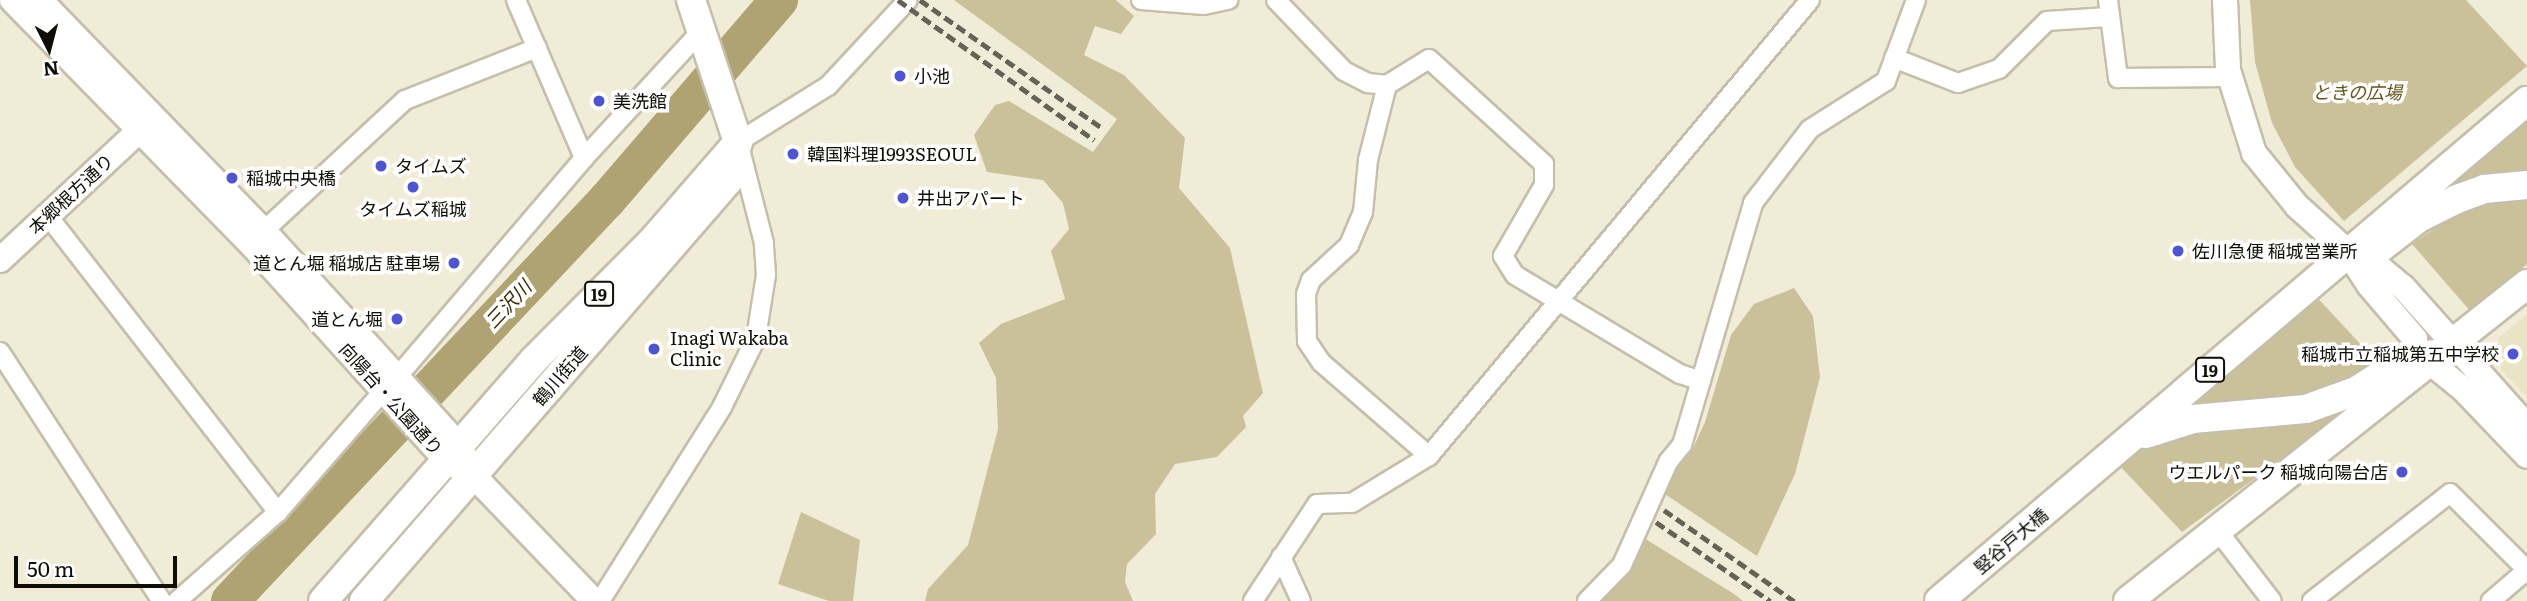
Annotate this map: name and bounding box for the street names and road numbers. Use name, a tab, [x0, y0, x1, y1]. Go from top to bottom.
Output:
street label: 本郷根方通り	[24, 149, 118, 239]
road number: 19	[583, 282, 615, 306]
street label: 向陽台・公園通り	[335, 338, 447, 460]
street label: 鶴川街道	[528, 342, 592, 410]
road number: 19	[2194, 358, 2226, 382]
street label: 竪谷戸大橋	[1970, 504, 2052, 578]

